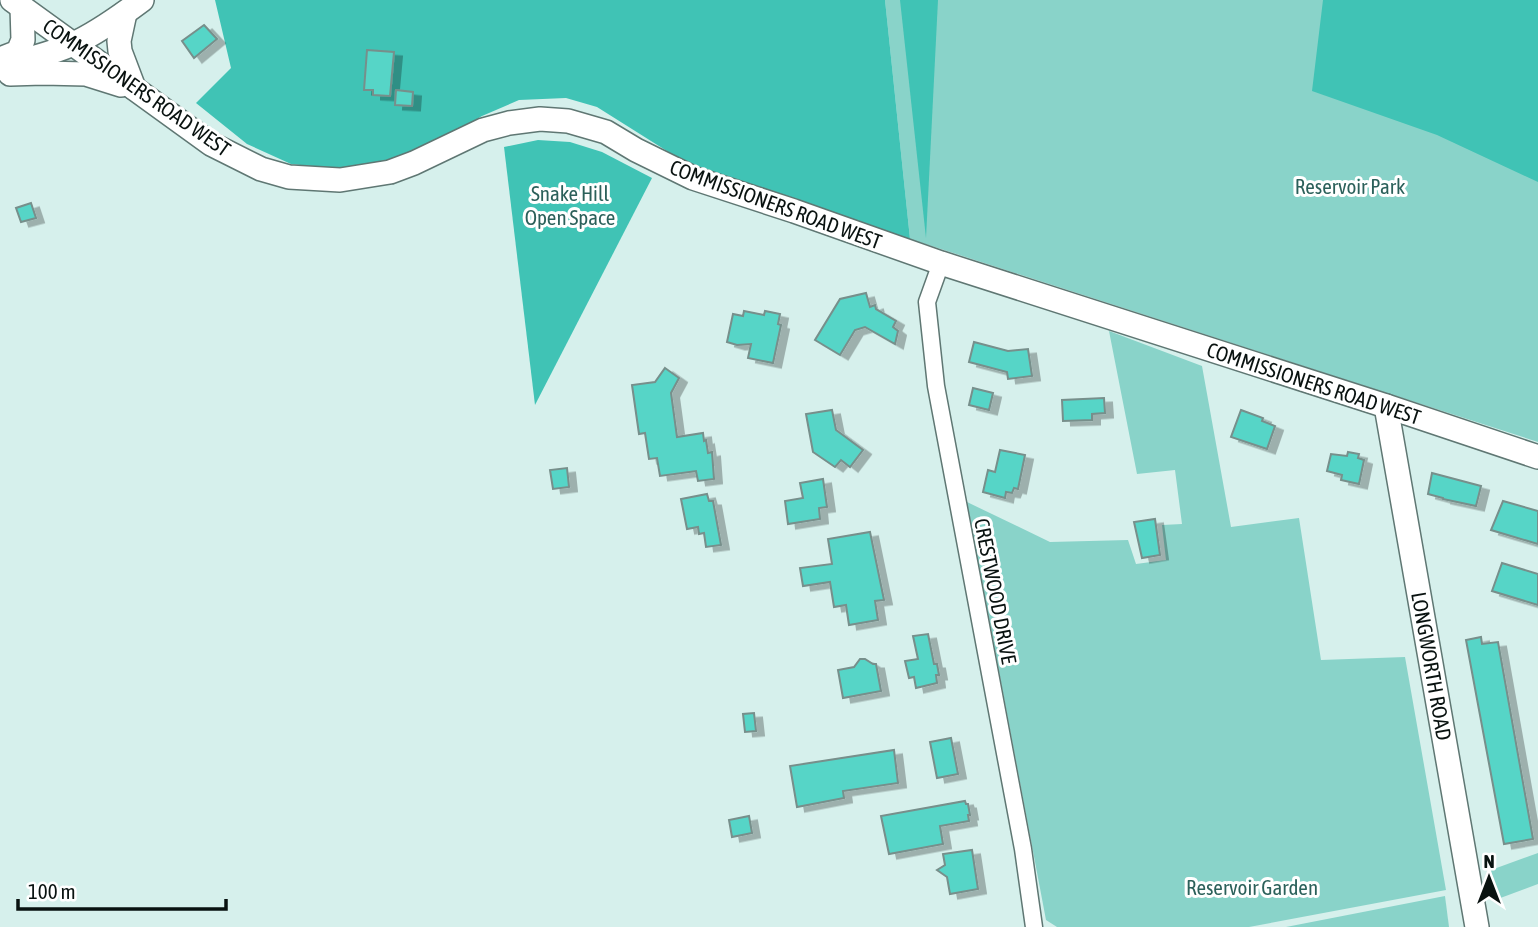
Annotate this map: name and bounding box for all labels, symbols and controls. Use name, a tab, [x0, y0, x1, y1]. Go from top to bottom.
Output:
street label: COMMISSIONERS ROAD WEST	[39, 13, 235, 161]
street label: COMMISSIONERS ROAD WEST	[667, 155, 885, 253]
park label: Reservoir Park	[1295, 174, 1405, 198]
park label: Snake Hill Open Space	[525, 181, 615, 229]
street label: COMMISSIONERS ROAD WEST	[1204, 337, 1424, 429]
street label: CRESTWOOD DRIVE	[970, 516, 1022, 666]
street label: LONGWORTH ROAD	[1407, 590, 1457, 742]
north arrow	[1454, 843, 1524, 913]
text: N	[1483, 850, 1495, 872]
scale bar	[18, 867, 226, 911]
park label: Reservoir Garden	[1186, 875, 1318, 899]
text: 100 m	[28, 879, 76, 903]

